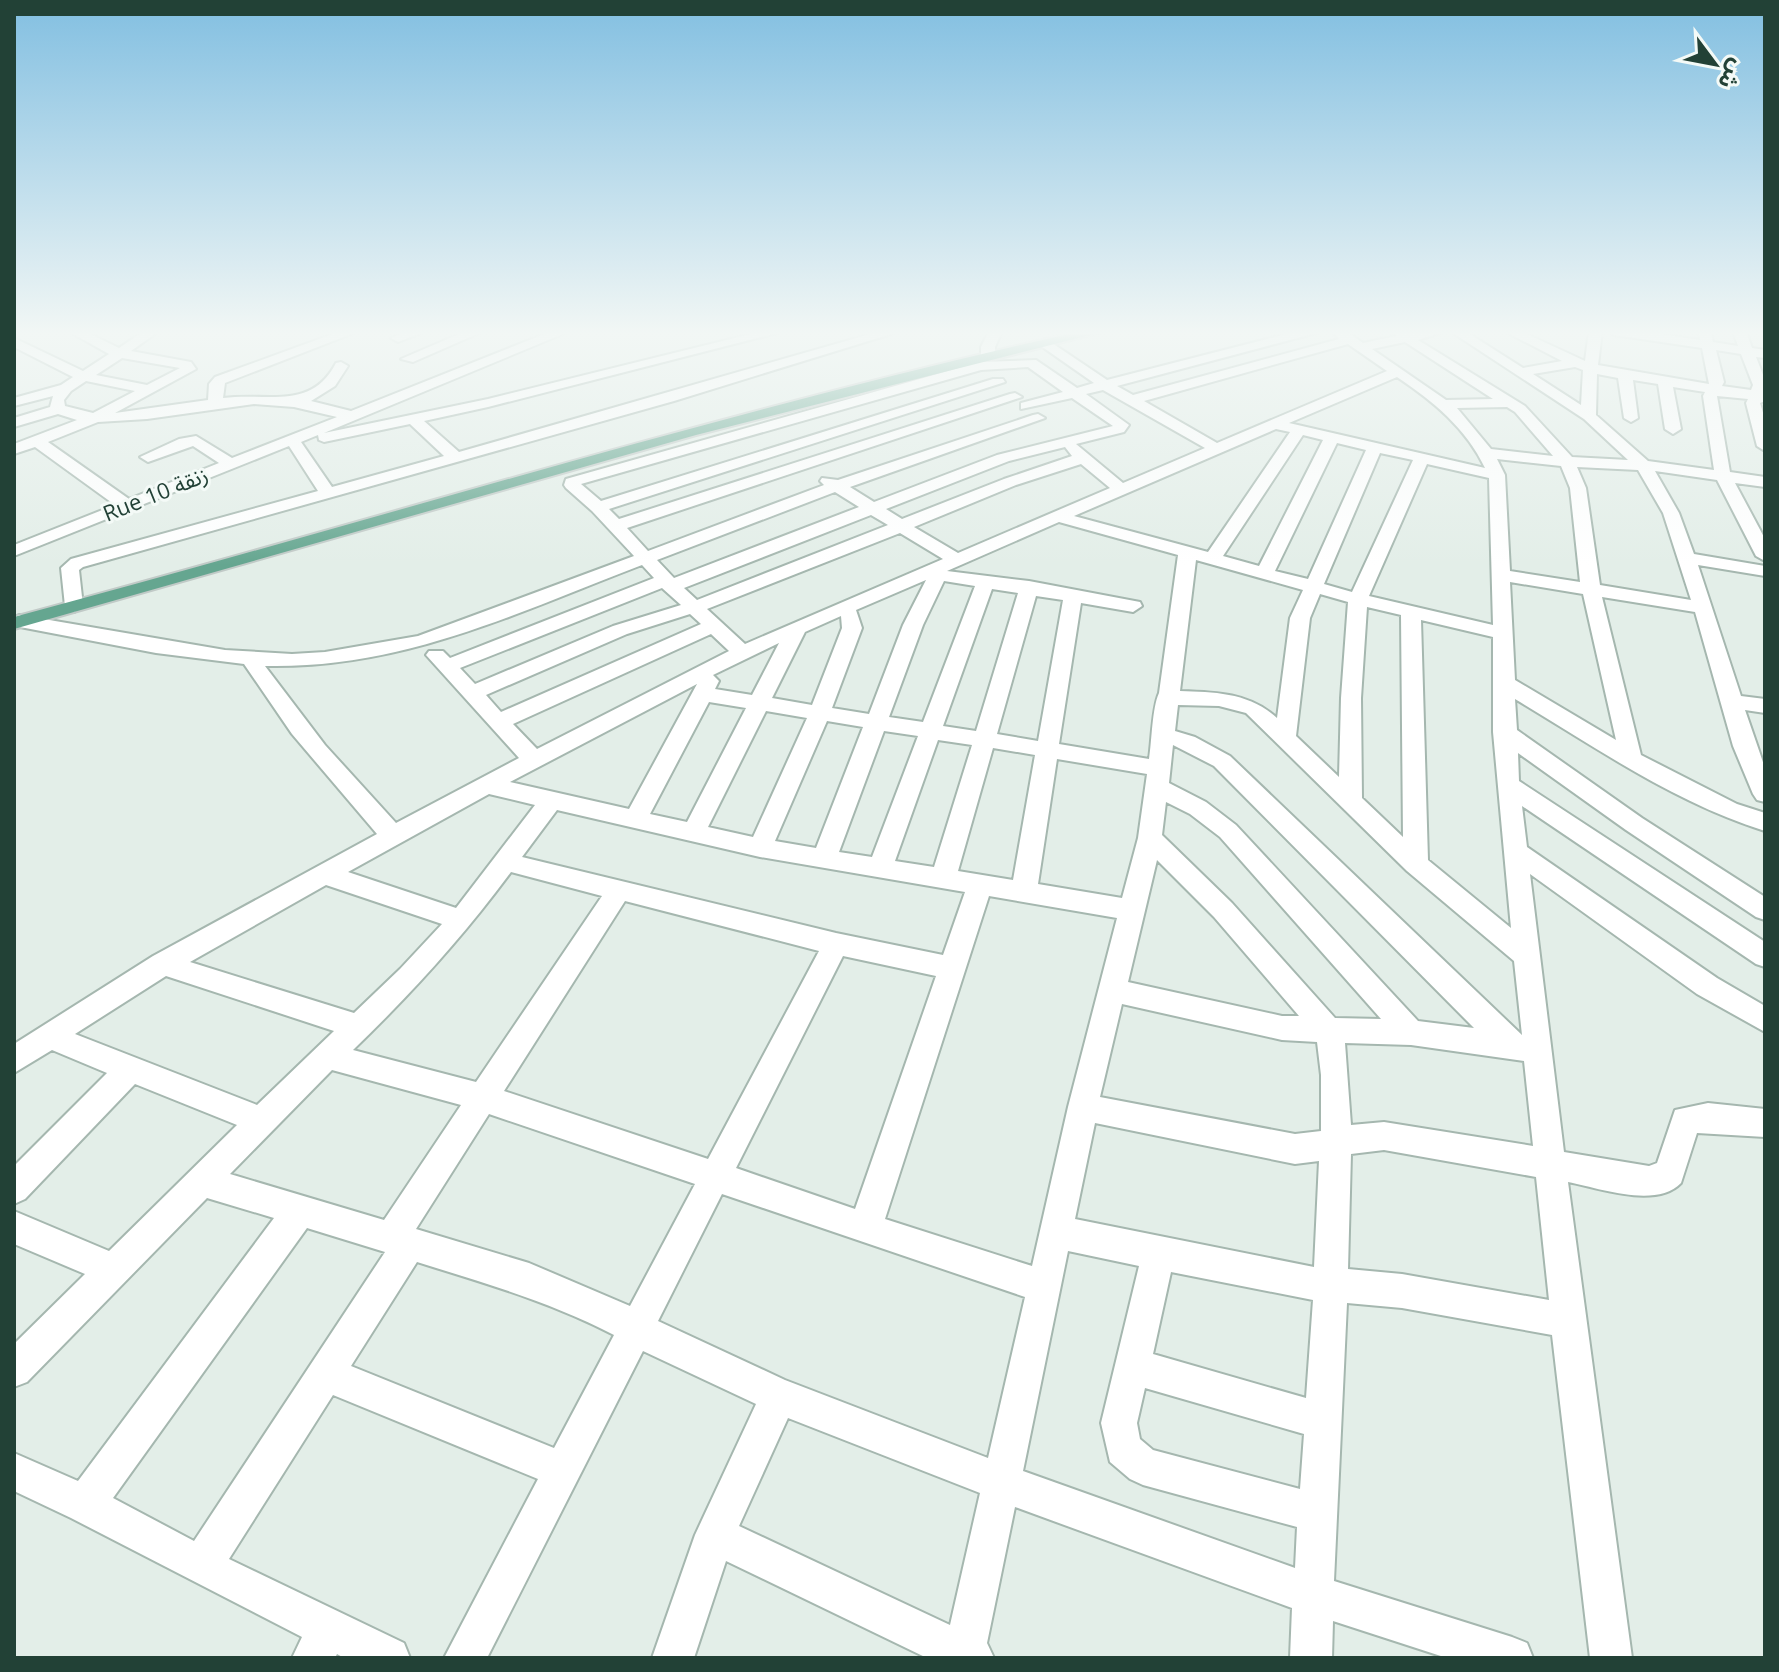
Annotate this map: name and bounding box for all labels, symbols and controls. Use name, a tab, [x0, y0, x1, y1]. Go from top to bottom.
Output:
north arrow	[1675, 24, 1755, 104]
text: ش	[1712, 54, 1754, 96]
street label: Rue 10 زنقة	[98, 458, 212, 528]

